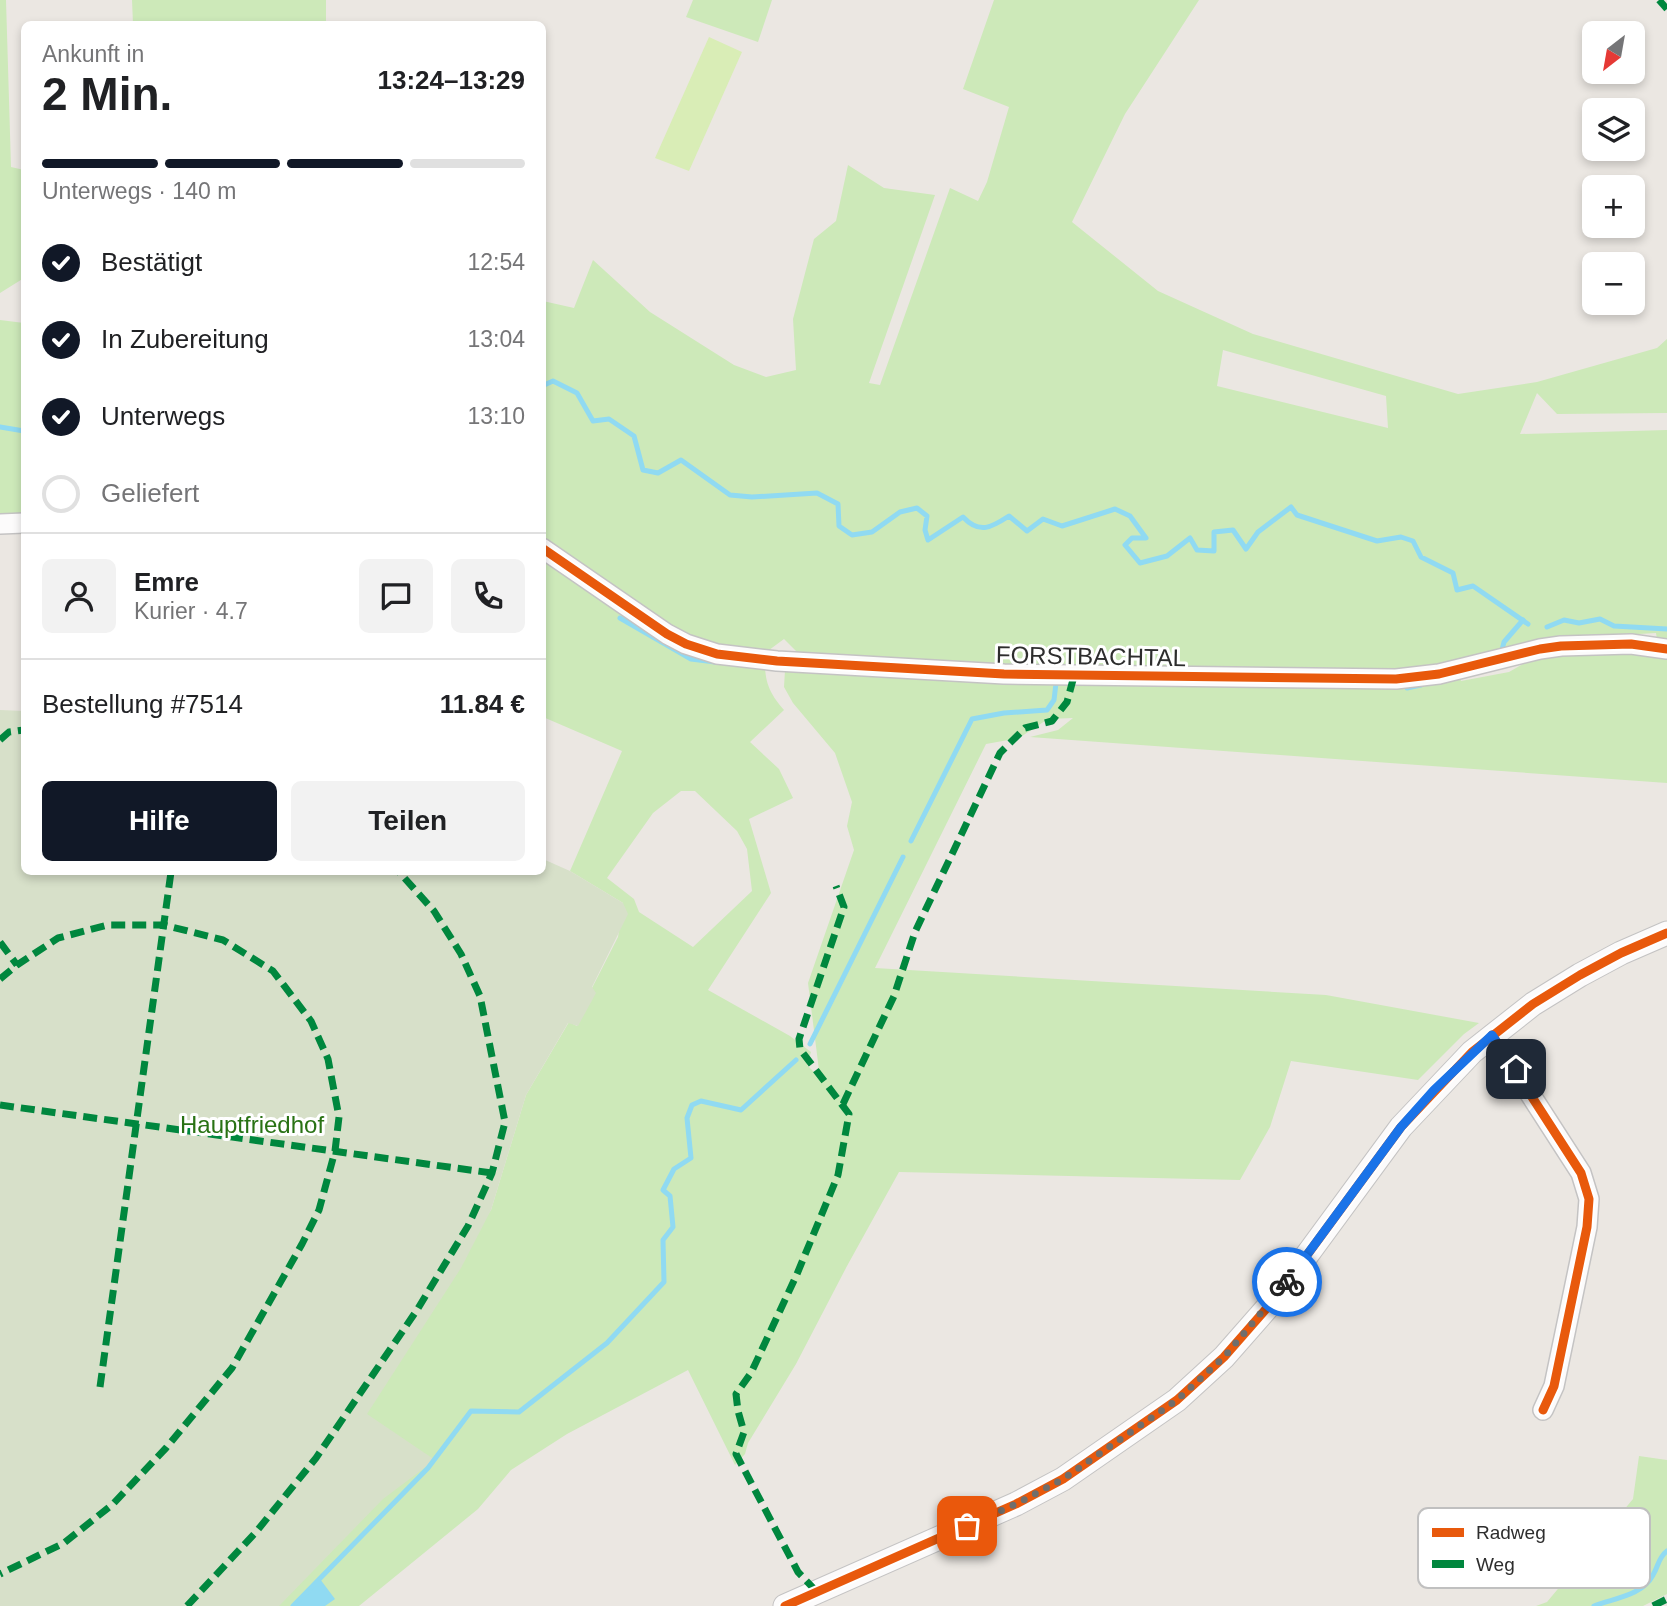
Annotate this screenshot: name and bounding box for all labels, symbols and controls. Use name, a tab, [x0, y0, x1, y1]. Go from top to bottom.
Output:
north arrow	[1582, 21, 1645, 84]
map controls	[1582, 21, 1645, 315]
text: Ankunft in	[42, 41, 144, 67]
text: 13:24–13:29	[378, 65, 525, 95]
text: 2 Min.	[42, 68, 172, 120]
button: layers	[1582, 98, 1645, 161]
button: +	[1582, 175, 1645, 238]
text: Unterwegs · 140 m	[42, 178, 236, 204]
icon: check	[42, 244, 80, 282]
text: Bestätigt	[101, 247, 202, 277]
text: 12:54	[467, 249, 525, 275]
button: −	[1582, 252, 1645, 315]
icon: check	[42, 321, 80, 359]
text: In Zubereitung	[101, 324, 269, 354]
text: 13:04	[467, 326, 525, 352]
icon: check	[42, 398, 80, 436]
text: Unterwegs	[101, 401, 225, 431]
text: 13:10	[467, 403, 525, 429]
text: Geliefert	[101, 478, 199, 508]
button: person	[42, 559, 116, 633]
button: chat	[359, 559, 433, 633]
button: phone	[451, 559, 525, 633]
text: Emre	[134, 567, 199, 597]
text: Kurier · 4.7	[134, 598, 248, 624]
street label: FORSTBACHTAL	[996, 641, 1186, 671]
text: Bestellung #7514	[42, 689, 243, 719]
text: 11.84 €	[440, 689, 525, 719]
button: Hilfe	[42, 781, 277, 861]
button: Teilen	[291, 781, 525, 861]
pin	[1486, 1039, 1546, 1099]
icon: home	[1497, 1050, 1535, 1088]
park label: Hauptfriedhof	[180, 1111, 324, 1138]
courier	[1252, 1247, 1322, 1317]
icon: bike	[1268, 1263, 1306, 1301]
pin	[937, 1496, 997, 1556]
icon: bag	[948, 1507, 986, 1545]
legend	[1418, 1508, 1650, 1588]
text: Radweg	[1476, 1522, 1546, 1543]
text: Weg	[1476, 1554, 1515, 1575]

